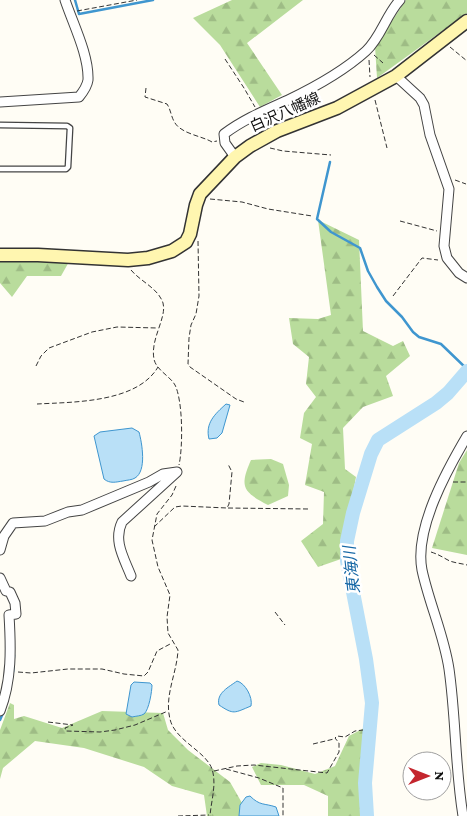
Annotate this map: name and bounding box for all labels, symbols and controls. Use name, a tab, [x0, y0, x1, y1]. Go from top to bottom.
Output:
street label: 白沢八幡線	[247, 89, 323, 135]
water label: 東海川	[340, 543, 362, 595]
north arrow	[402, 751, 452, 801]
text: N	[432, 771, 448, 781]

